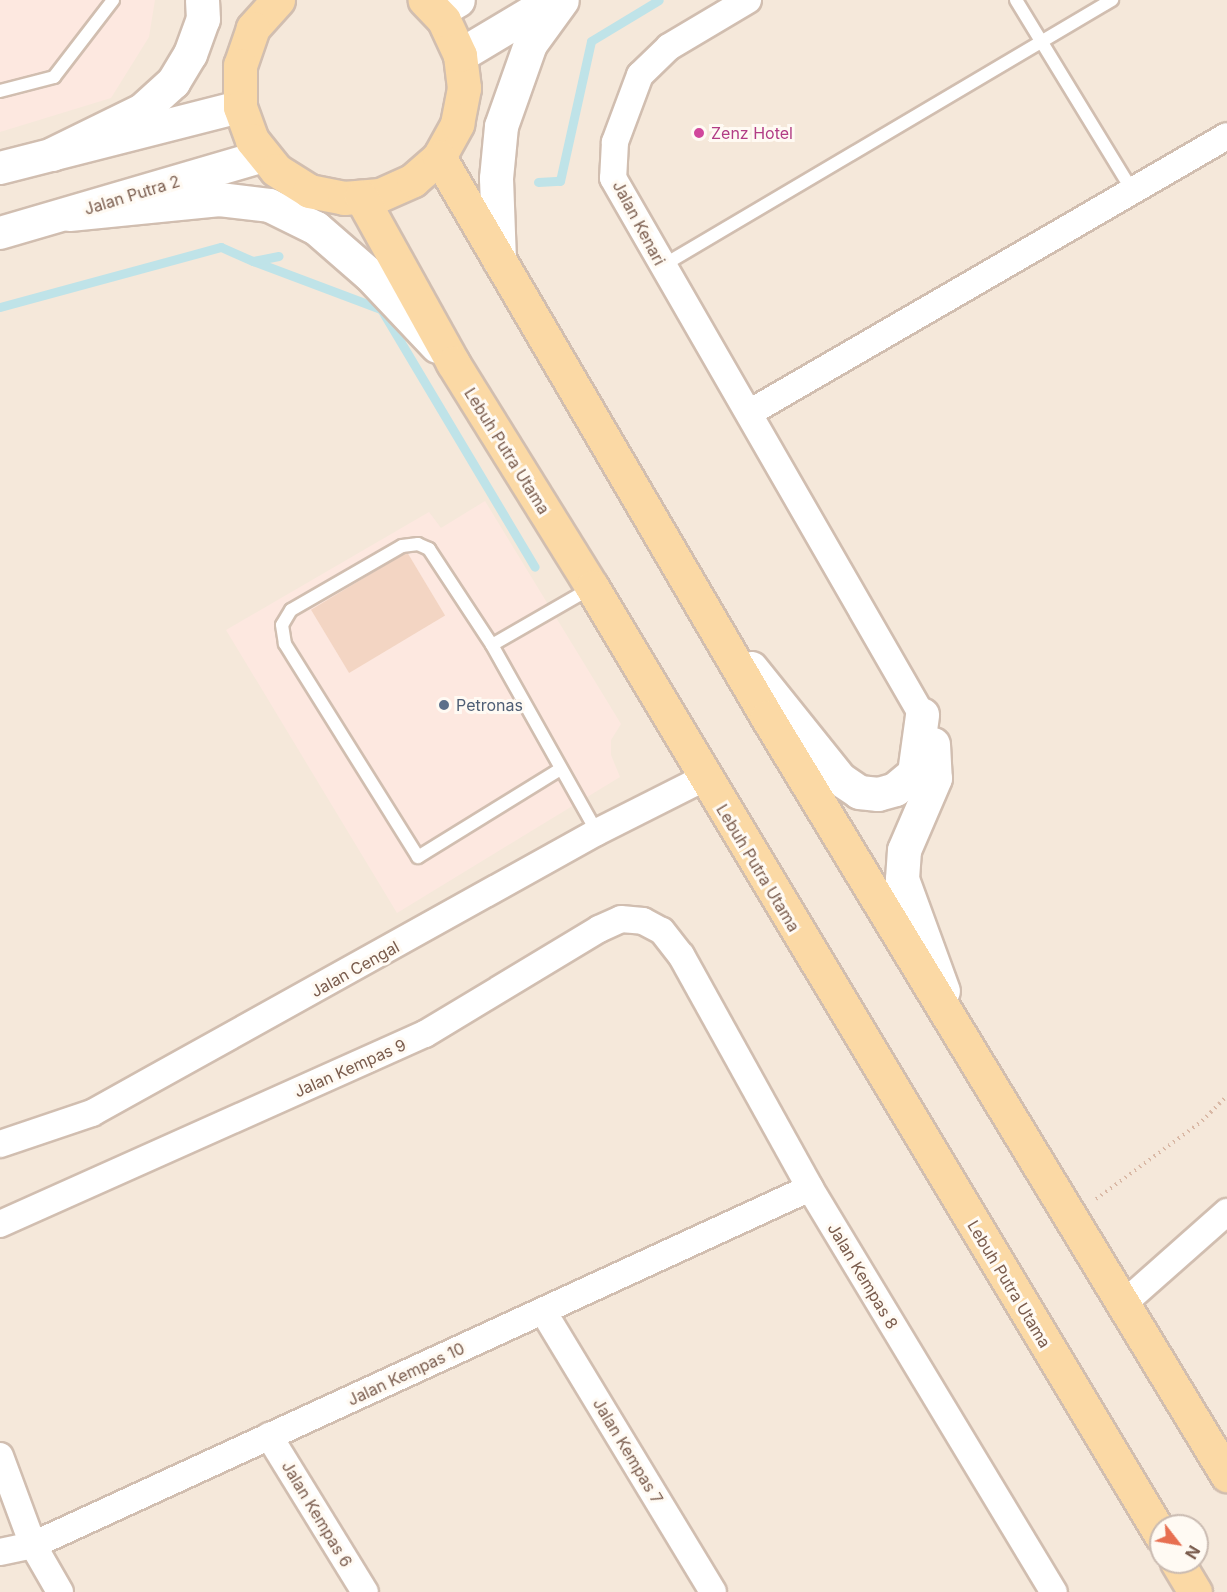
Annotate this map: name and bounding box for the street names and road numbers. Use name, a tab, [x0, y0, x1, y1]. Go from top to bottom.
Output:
street label: Jalan Putra 2	[82, 171, 182, 219]
street label: Jalan Kenari	[609, 177, 669, 269]
street label: Lebuh Putra Utama	[460, 384, 554, 518]
street label: Lebuh Putra Utama	[712, 801, 804, 935]
street label: Jalan Cengal	[307, 937, 403, 1001]
street label: Jalan Kempas 9	[291, 1035, 409, 1101]
street label: Lebuh Putra Utama	[963, 1217, 1055, 1351]
street label: Jalan Kempas 8	[824, 1220, 902, 1332]
street label: Jalan Kempas 10	[344, 1338, 468, 1410]
street label: Jalan Kempas 7	[589, 1395, 667, 1507]
street label: Jalan Kempas 6	[278, 1458, 356, 1570]

